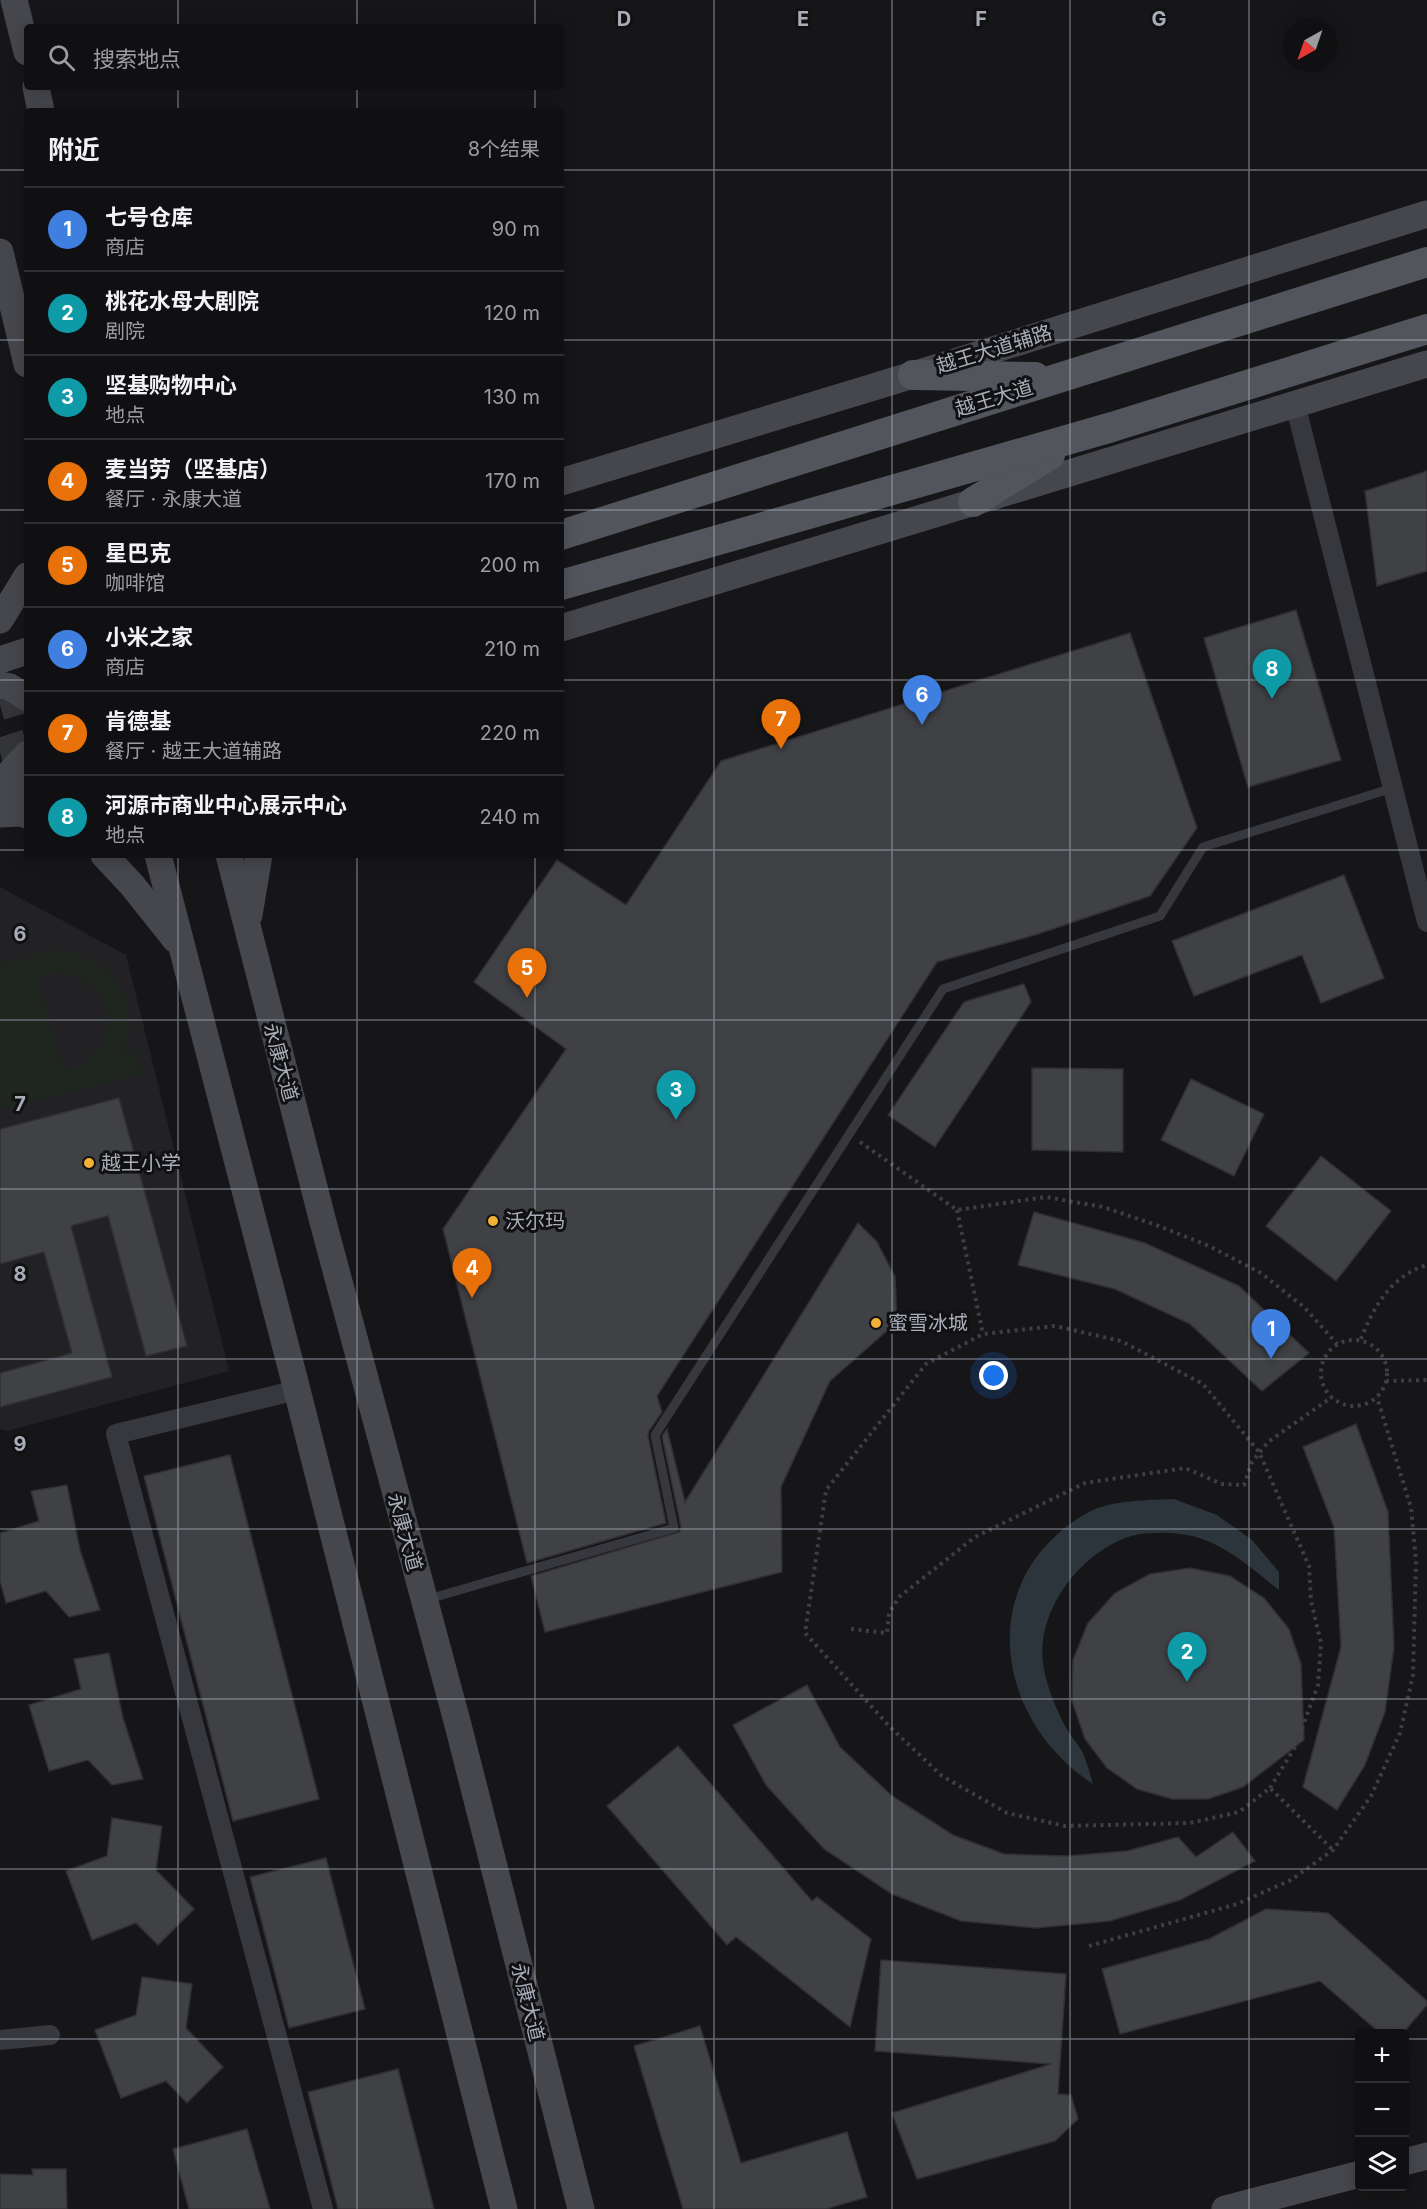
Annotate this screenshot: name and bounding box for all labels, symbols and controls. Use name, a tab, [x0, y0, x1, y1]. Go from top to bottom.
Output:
text: D	[617, 7, 631, 31]
text: E	[797, 7, 809, 31]
text: F	[975, 7, 987, 31]
text: G	[1151, 7, 1167, 31]
north arrow	[1283, 18, 1337, 72]
search box	[24, 24, 564, 90]
icon: search	[45, 41, 78, 74]
text: 搜索地点	[93, 46, 181, 72]
text: 附近	[48, 134, 100, 165]
text: 8个结果	[468, 137, 540, 161]
text: 七号仓库	[105, 204, 193, 230]
text: 1	[63, 217, 72, 241]
text: 90 m	[492, 217, 540, 241]
text: 商店	[105, 235, 145, 259]
text: 桃花水母大剧院	[105, 288, 259, 314]
text: 2	[61, 301, 74, 325]
text: 120 m	[484, 301, 540, 325]
text: 剧院	[105, 319, 145, 343]
street label: 越王大道辅路	[933, 320, 1055, 378]
text: 坚基购物中心	[105, 372, 237, 398]
street label: 越王大道	[952, 375, 1036, 421]
text: 3	[61, 385, 74, 409]
text: 130 m	[484, 385, 540, 409]
text: 地点	[105, 403, 145, 427]
text: 麦当劳（坚基店）	[105, 456, 281, 482]
text: 4	[61, 469, 74, 493]
text: 170 m	[485, 469, 540, 493]
text: 餐厅 · 永康大道	[105, 487, 242, 511]
text: 星巴克	[105, 540, 171, 566]
text: 5	[61, 553, 74, 577]
text: 200 m	[479, 553, 540, 577]
text: 咖啡馆	[105, 571, 165, 595]
text: 小米之家	[105, 624, 193, 650]
text: 6	[61, 637, 74, 661]
text: 210 m	[484, 637, 540, 661]
pin: 8	[1252, 650, 1292, 699]
text: 商店	[105, 655, 145, 679]
pin: 6	[902, 676, 942, 725]
pin: 7	[762, 700, 800, 749]
text: 肯德基	[105, 708, 171, 734]
text: 7	[62, 721, 73, 745]
text: 220 m	[480, 721, 540, 745]
text: 餐厅 · 越王大道辅路	[105, 739, 282, 763]
text: 河源市商业中心展示中心	[105, 792, 347, 818]
text: 8	[61, 805, 74, 829]
text: 240 m	[479, 805, 540, 829]
text: 地点	[105, 823, 145, 847]
text: 6	[14, 922, 27, 946]
pin: 5	[508, 948, 546, 998]
street label: 永康大道	[259, 1020, 303, 1104]
pin: 3	[656, 1070, 696, 1120]
text: 7	[14, 1092, 26, 1116]
place label: 越王小学	[101, 1151, 181, 1175]
marker: 越王小学	[82, 1156, 96, 1170]
place label: 沃尔玛	[505, 1209, 565, 1233]
marker: 沃尔玛	[486, 1214, 500, 1228]
pin: 4	[452, 1248, 492, 1298]
text: 8	[13, 1262, 27, 1286]
pin: 1	[1252, 1310, 1290, 1359]
place label: 蜜雪冰城	[888, 1311, 968, 1335]
marker: 蜜雪冰城	[869, 1316, 883, 1330]
your location	[979, 1361, 1008, 1390]
text: 9	[14, 1432, 27, 1456]
street label: 永康大道	[383, 1490, 427, 1574]
pin: 2	[1168, 1632, 1206, 1682]
street label: 永康大道	[507, 1960, 549, 2044]
map controls	[1355, 2029, 1409, 2191]
button: +	[1355, 2029, 1409, 2083]
button: −	[1355, 2083, 1409, 2137]
button: layers	[1355, 2137, 1409, 2191]

